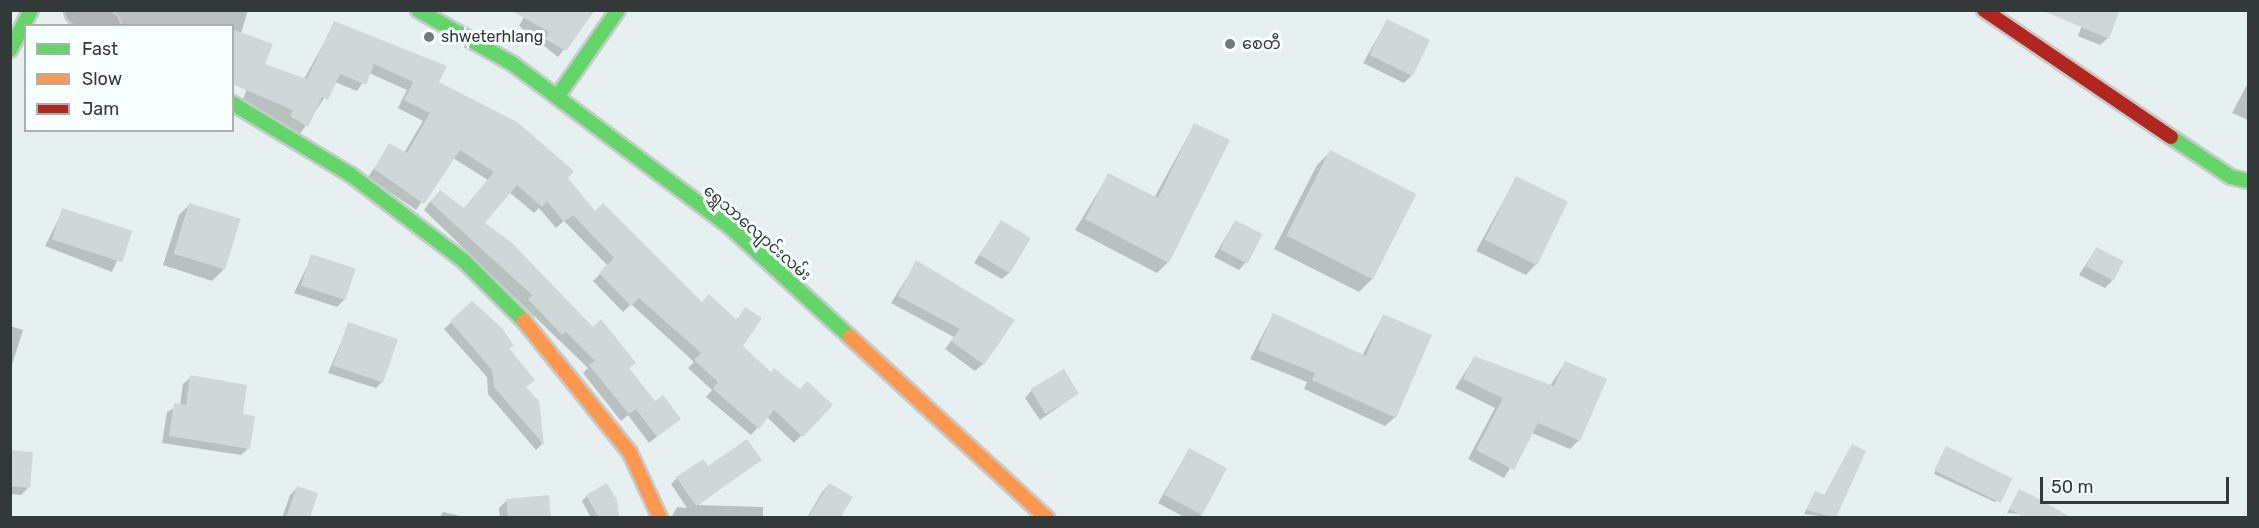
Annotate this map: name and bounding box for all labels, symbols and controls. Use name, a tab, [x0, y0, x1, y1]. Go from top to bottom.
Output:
legend	[24, 24, 234, 132]
place label: shweterhlang	[441, 27, 543, 47]
marker: shweterhlang	[422, 30, 436, 44]
place label: စေတီ	[1242, 34, 1281, 54]
marker: စေတီ	[1223, 37, 1237, 51]
text: Fast	[82, 38, 118, 60]
text: Slow	[82, 68, 122, 90]
text: Jam	[82, 98, 119, 120]
street label: ရွှေသာလျောင်းလမ်း	[699, 181, 815, 285]
scale bar	[2043, 465, 2232, 503]
text: 50 m	[2051, 476, 2094, 498]

